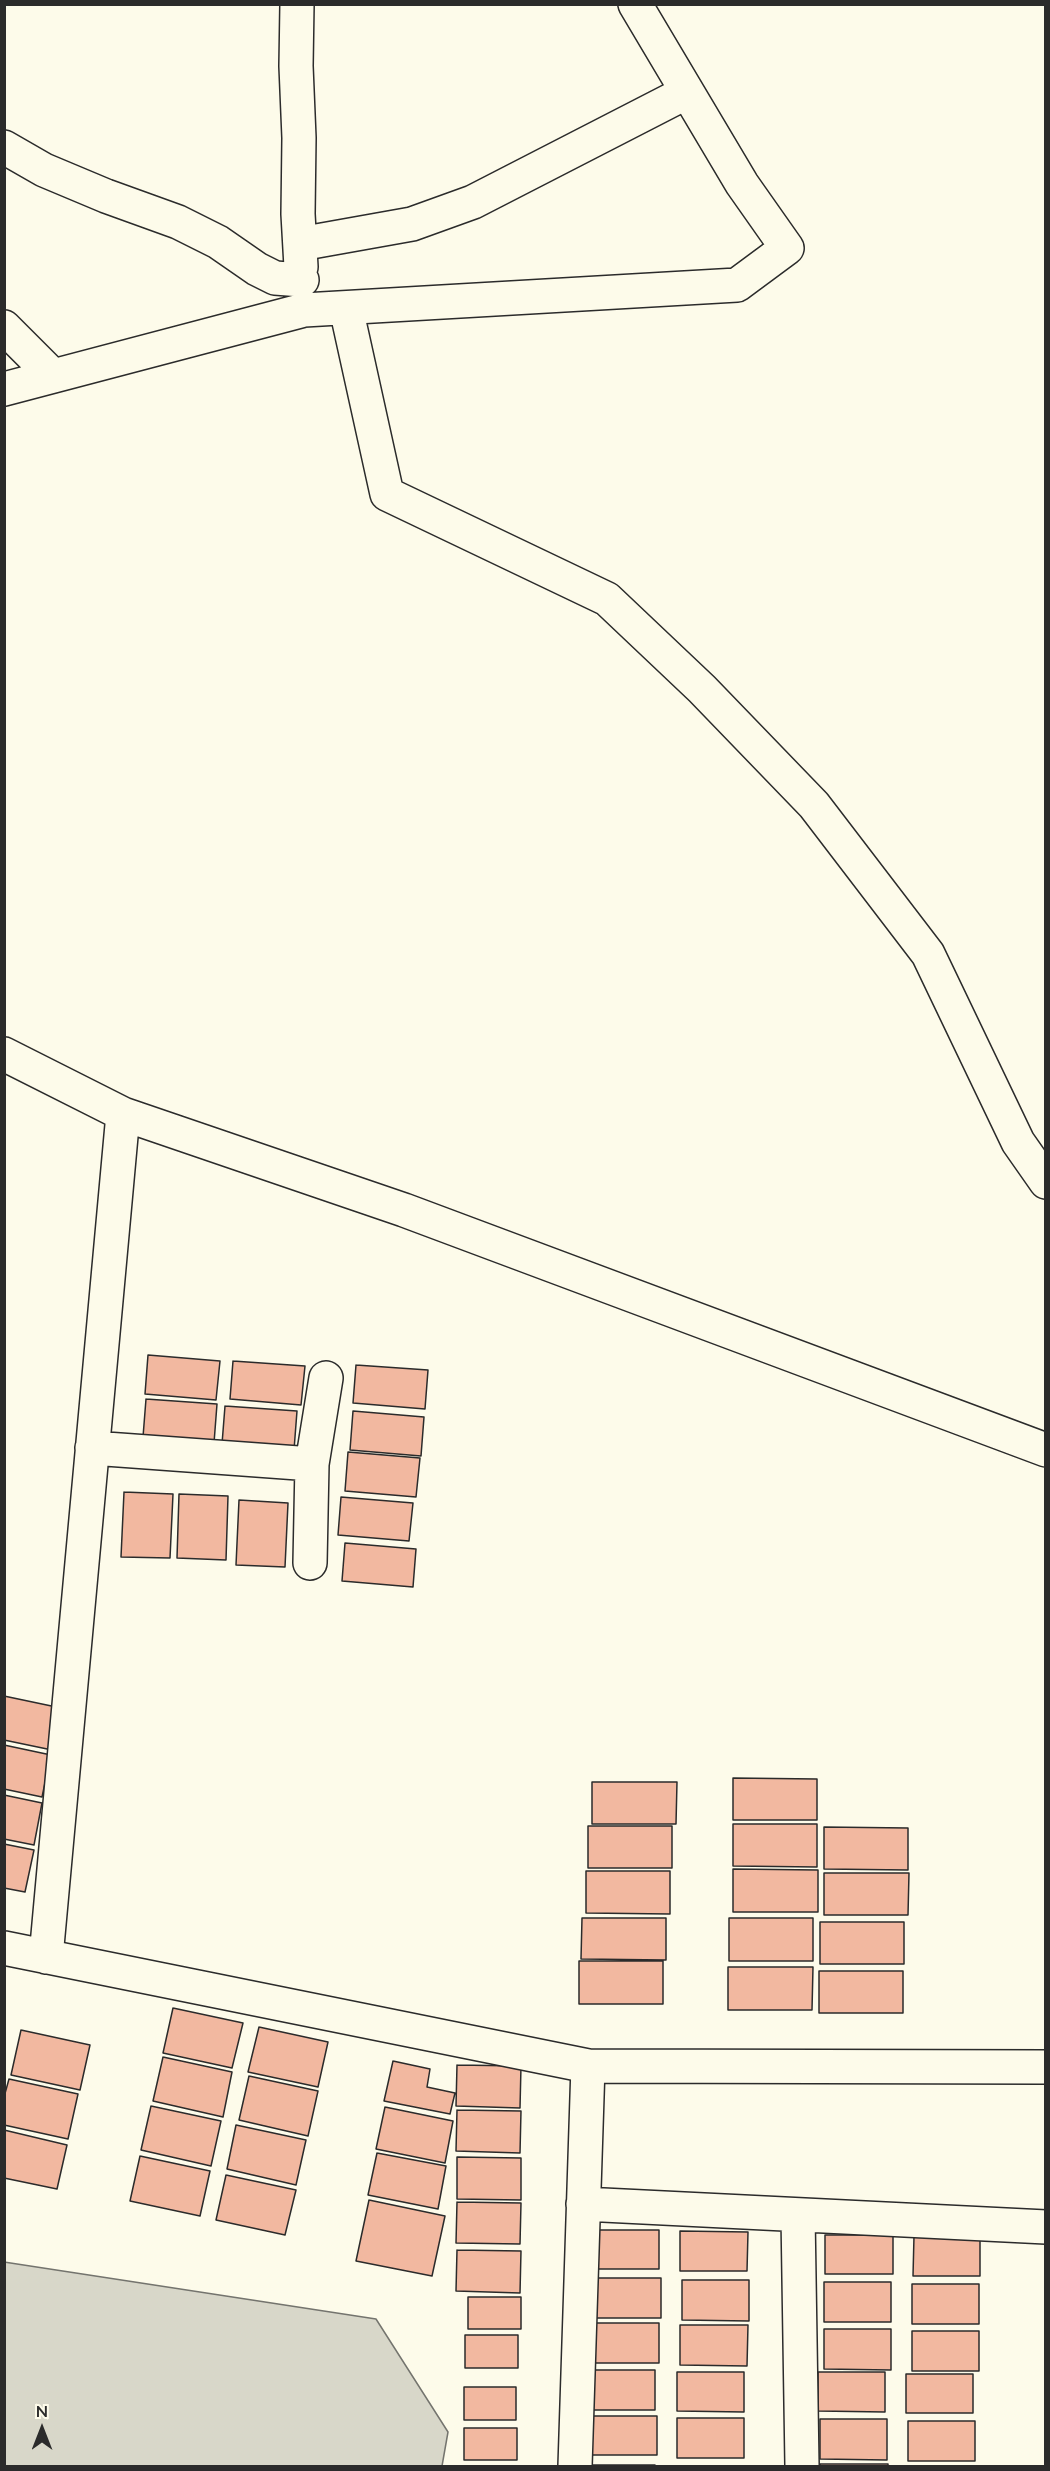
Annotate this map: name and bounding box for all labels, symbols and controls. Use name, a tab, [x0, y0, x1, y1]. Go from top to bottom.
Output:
north arrow	[12, 2399, 72, 2459]
text: N	[36, 2401, 48, 2420]

